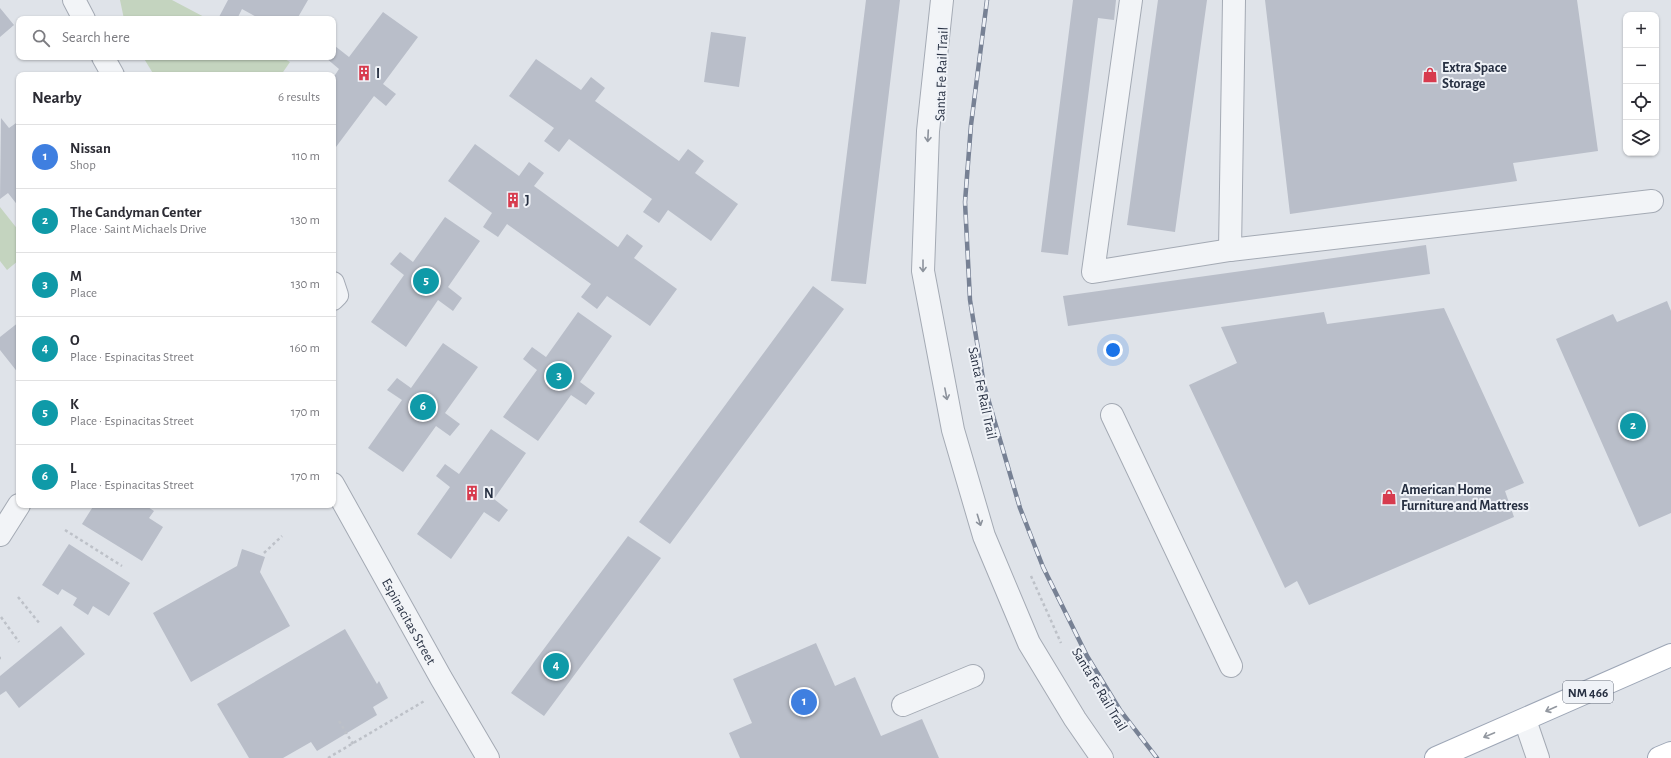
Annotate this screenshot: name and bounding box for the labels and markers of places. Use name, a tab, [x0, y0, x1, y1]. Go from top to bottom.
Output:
place label: Extra Space Storage	[1442, 61, 1507, 91]
building icon: I	[355, 64, 373, 82]
shop icon: Extra Space Storage	[1421, 66, 1439, 84]
place label: I	[376, 67, 380, 81]
building icon: J	[504, 191, 522, 209]
place label: J	[525, 194, 530, 208]
pin: 5	[413, 266, 439, 296]
pin: 3	[546, 361, 572, 391]
pin: 6	[410, 392, 436, 422]
pin: 2	[1620, 411, 1646, 441]
place label: American Home Furniture and Mattress	[1401, 483, 1529, 513]
building icon: N	[463, 484, 481, 502]
place label: N	[484, 487, 494, 501]
shop icon: American Home Furniture and Mattress	[1380, 488, 1398, 506]
pin: 4	[543, 651, 569, 681]
pin: 1	[791, 687, 817, 717]

